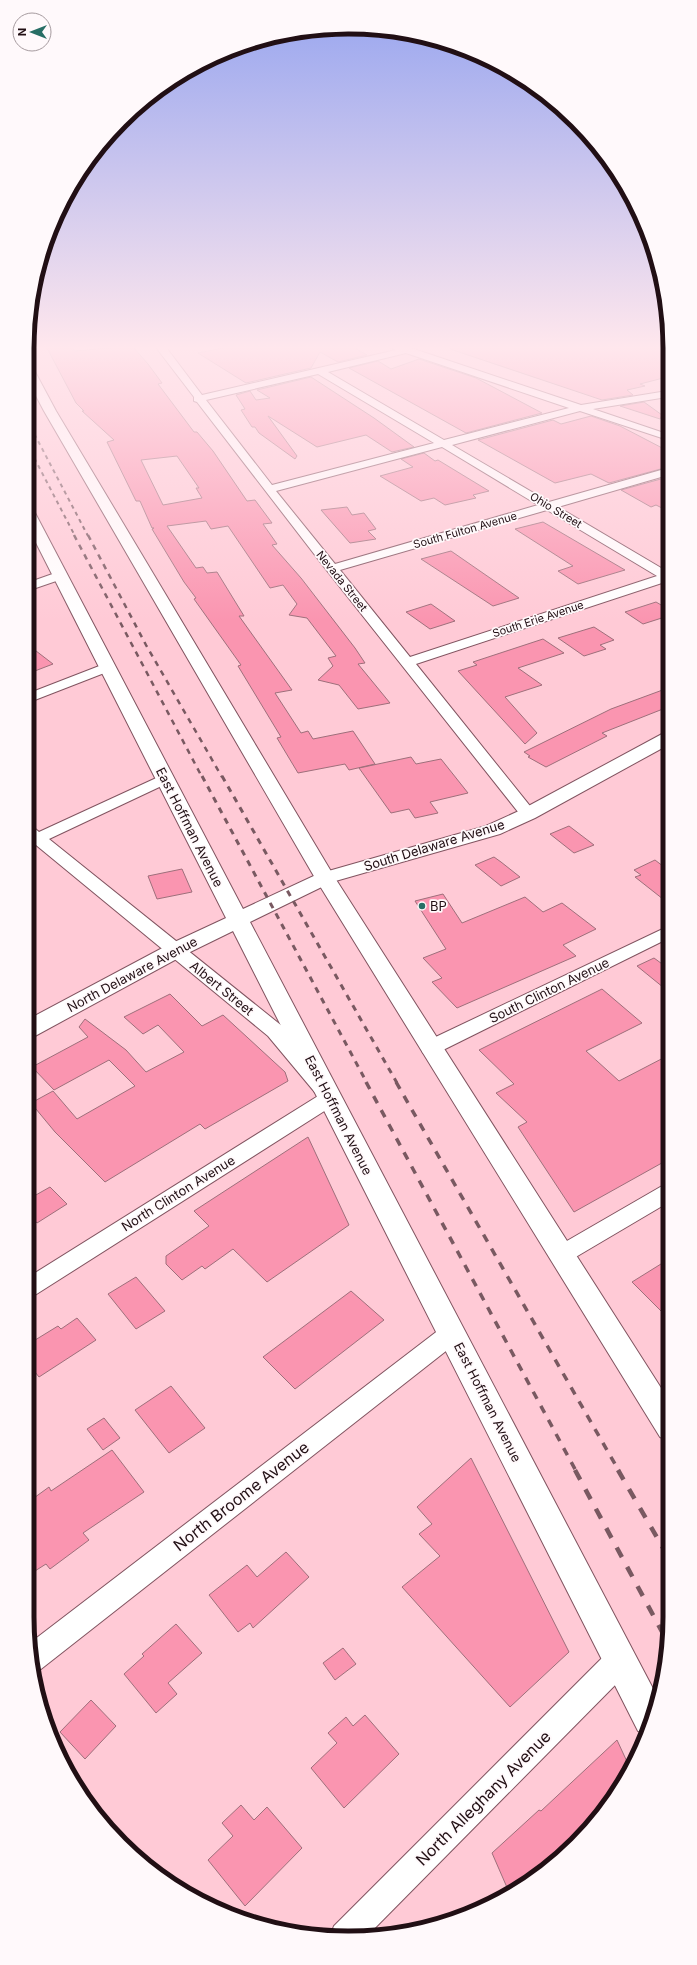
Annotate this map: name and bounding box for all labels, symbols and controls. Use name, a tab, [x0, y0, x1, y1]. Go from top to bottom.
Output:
north arrow	[12, 12, 52, 52]
text: N	[15, 28, 29, 36]
street label: Ohio Street	[527, 489, 585, 531]
street label: South Fulton Avenue	[412, 509, 518, 551]
street label: Nevada Street	[313, 548, 371, 614]
street label: South Erie Avenue	[491, 598, 585, 640]
street label: East Hoffman Avenue	[153, 764, 227, 890]
street label: South Delaware Avenue	[362, 816, 506, 874]
place label: BP	[430, 898, 447, 914]
marker: BP	[417, 901, 427, 911]
street label: North Delaware Avenue	[64, 933, 200, 1015]
street label: South Clinton Avenue	[486, 954, 612, 1026]
street label: Albert Street	[187, 957, 257, 1019]
street label: East Hoffman Avenue	[302, 1052, 376, 1178]
street label: North Clinton Avenue	[118, 1152, 238, 1234]
street label: East Hoffman Avenue	[451, 1339, 525, 1465]
street label: North Broome Avenue	[169, 1437, 313, 1555]
street label: North Alleghany Avenue	[411, 1726, 555, 1870]

